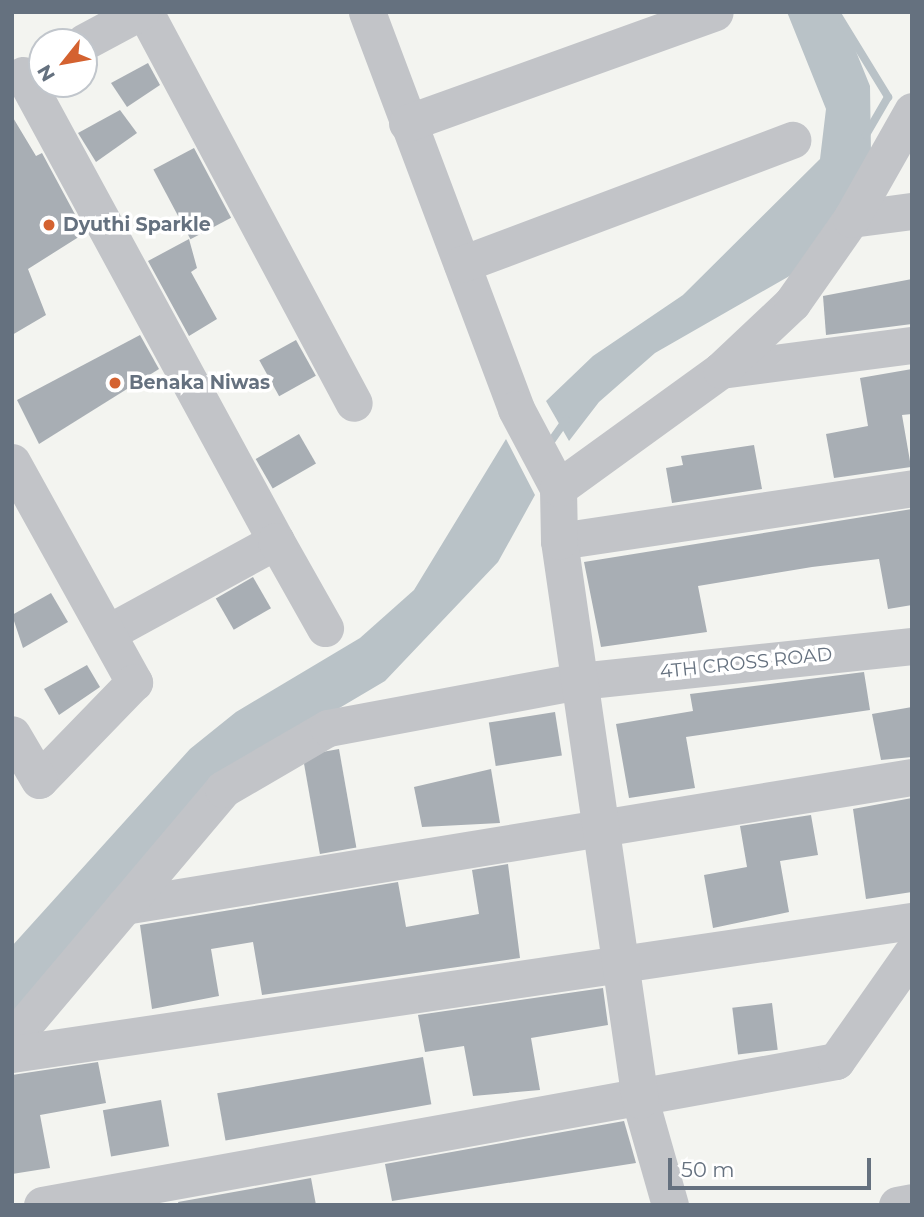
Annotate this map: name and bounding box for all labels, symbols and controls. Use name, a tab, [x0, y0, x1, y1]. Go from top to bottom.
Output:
north arrow	[28, 28, 98, 98]
text: N	[32, 61, 60, 86]
place label: Dyuthi Sparkle	[63, 214, 211, 236]
marker: Dyuthi Sparkle	[41, 217, 57, 233]
place label: Benaka Niwas	[129, 372, 270, 394]
marker: Benaka Niwas	[107, 375, 123, 391]
street label: 4TH CROSS ROAD	[659, 643, 833, 683]
scale bar	[672, 1144, 875, 1188]
text: 50 m	[681, 1157, 735, 1182]

